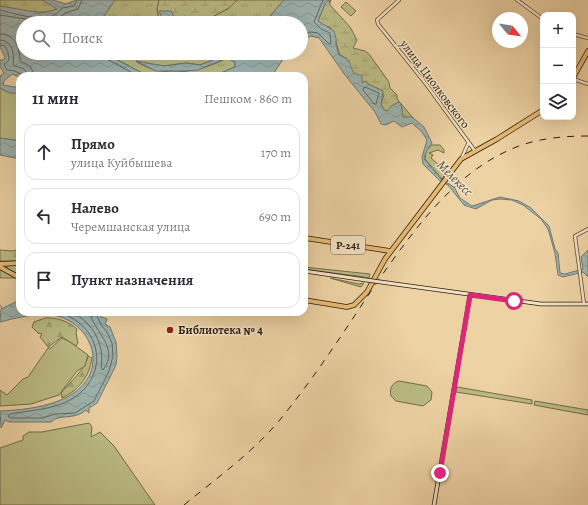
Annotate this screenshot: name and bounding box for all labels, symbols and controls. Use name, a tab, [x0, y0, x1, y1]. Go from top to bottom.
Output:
north arrow	[492, 12, 528, 48]
map controls	[540, 12, 576, 120]
button: +	[540, 12, 576, 48]
search box	[16, 16, 308, 60]
icon: search	[30, 27, 52, 49]
text: Поиск	[62, 28, 103, 48]
street label: улица Циолковского	[396, 36, 474, 131]
button: −	[540, 48, 576, 84]
button: layers	[540, 84, 576, 120]
text: 11 мин	[32, 87, 79, 110]
text: Пешком · 860 m	[204, 90, 292, 107]
text: Прямо	[71, 134, 115, 154]
icon: ahead	[33, 141, 55, 163]
text: 170 m	[261, 144, 291, 161]
text: улица Куйбышева	[71, 154, 172, 171]
water label: Мелекесс	[433, 156, 477, 200]
text: Налево	[71, 198, 119, 218]
icon: left	[33, 205, 55, 227]
text: 690 m	[259, 208, 291, 225]
text: Черемшанская улица	[71, 218, 190, 235]
road number: Р-241	[331, 236, 365, 254]
icon: arrive	[33, 269, 55, 291]
text: Пункт назначения	[71, 270, 193, 290]
route start	[505, 292, 523, 310]
place label: Библиотека № 4	[178, 322, 263, 338]
marker: Библиотека № 4	[165, 325, 175, 335]
route end	[431, 464, 449, 482]

